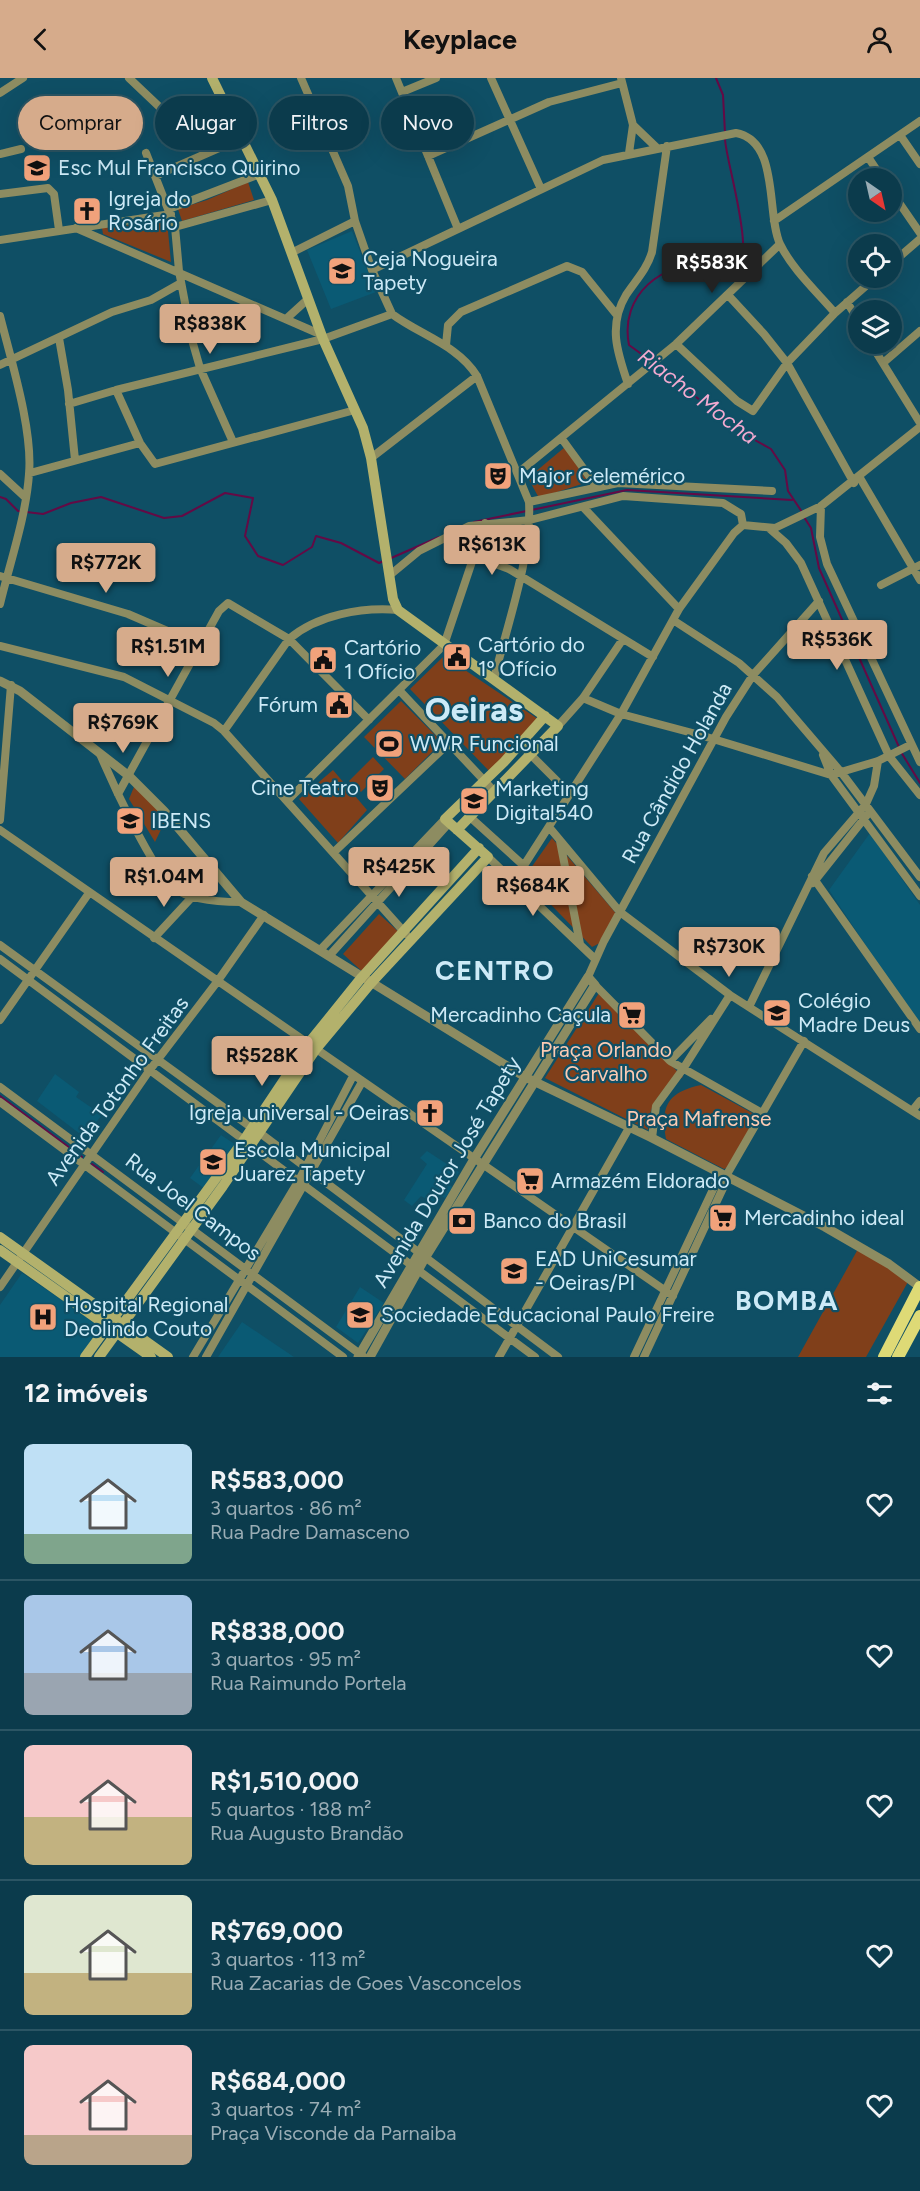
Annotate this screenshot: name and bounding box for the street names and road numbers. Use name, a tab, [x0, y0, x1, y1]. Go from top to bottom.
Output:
street label: Rua Cândido Holanda	[616, 678, 737, 868]
street label: Avenida Totonho Freitas	[40, 991, 193, 1190]
street label: Avenida Doutor José Tapety	[368, 1052, 526, 1292]
street label: Rua Joel Campos	[121, 1148, 266, 1266]

